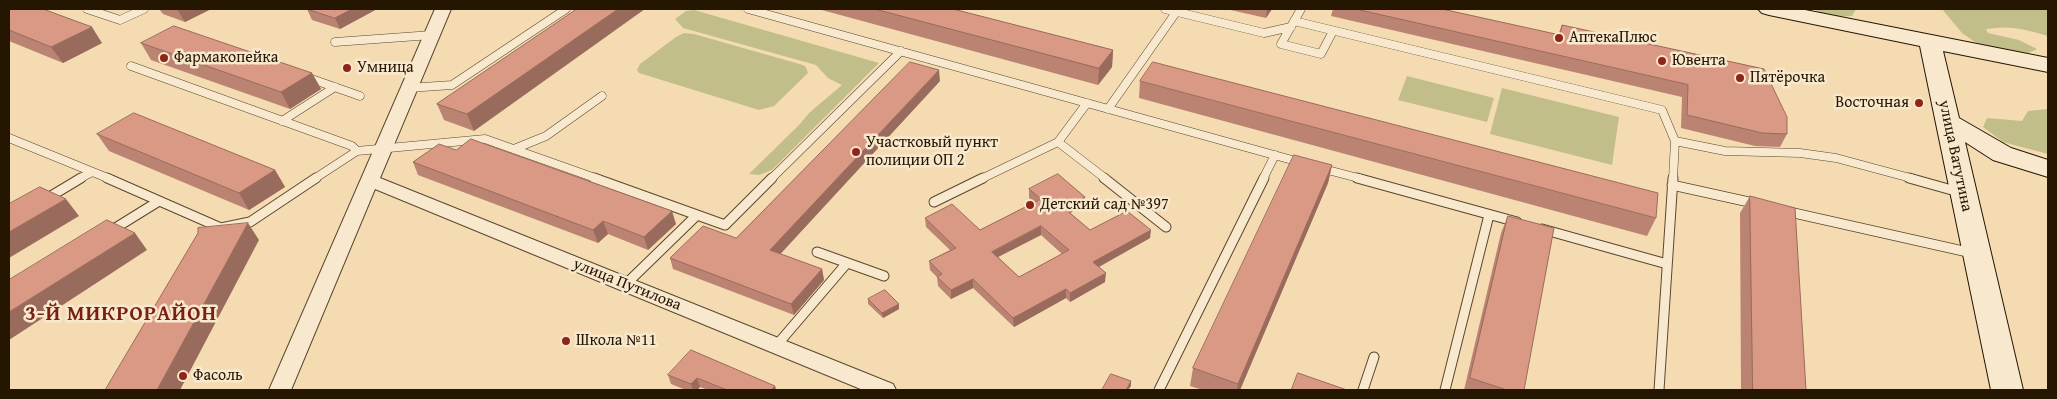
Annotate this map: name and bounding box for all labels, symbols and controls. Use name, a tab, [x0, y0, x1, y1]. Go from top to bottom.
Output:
place label: АптекаПлюс	[1569, 28, 1657, 48]
marker: АптекаПлюс	[1553, 32, 1565, 44]
place label: Фармакопейка	[174, 48, 278, 68]
place label: Ювента	[1672, 51, 1726, 71]
marker: Фармакопейка	[158, 52, 170, 64]
marker: Ювента	[1656, 55, 1668, 67]
place label: Умница	[357, 58, 414, 78]
marker: Умница	[341, 62, 353, 74]
place label: Пятёрочка	[1750, 68, 1825, 88]
marker: Пятёрочка	[1734, 72, 1746, 84]
place label: Восточная	[1835, 93, 1909, 113]
marker: Восточная	[1913, 97, 1925, 109]
street label: улица Ватутина	[1934, 99, 1976, 213]
place label: Участковый пункт полиции ОП 2	[866, 133, 998, 171]
marker: Участковый пункт полиции ОП 2	[850, 146, 862, 158]
place label: Детский сад №397	[1040, 195, 1169, 215]
marker: Детский сад №397	[1024, 199, 1036, 211]
street label: улица Путилова	[570, 255, 684, 315]
district label: 3-Й МИКРОРАЙОН	[23, 302, 219, 328]
place label: Школа №11	[576, 331, 656, 351]
marker: Школа №11	[560, 335, 572, 347]
place label: Фасоль	[193, 366, 243, 386]
marker: Фасоль	[177, 370, 189, 382]

